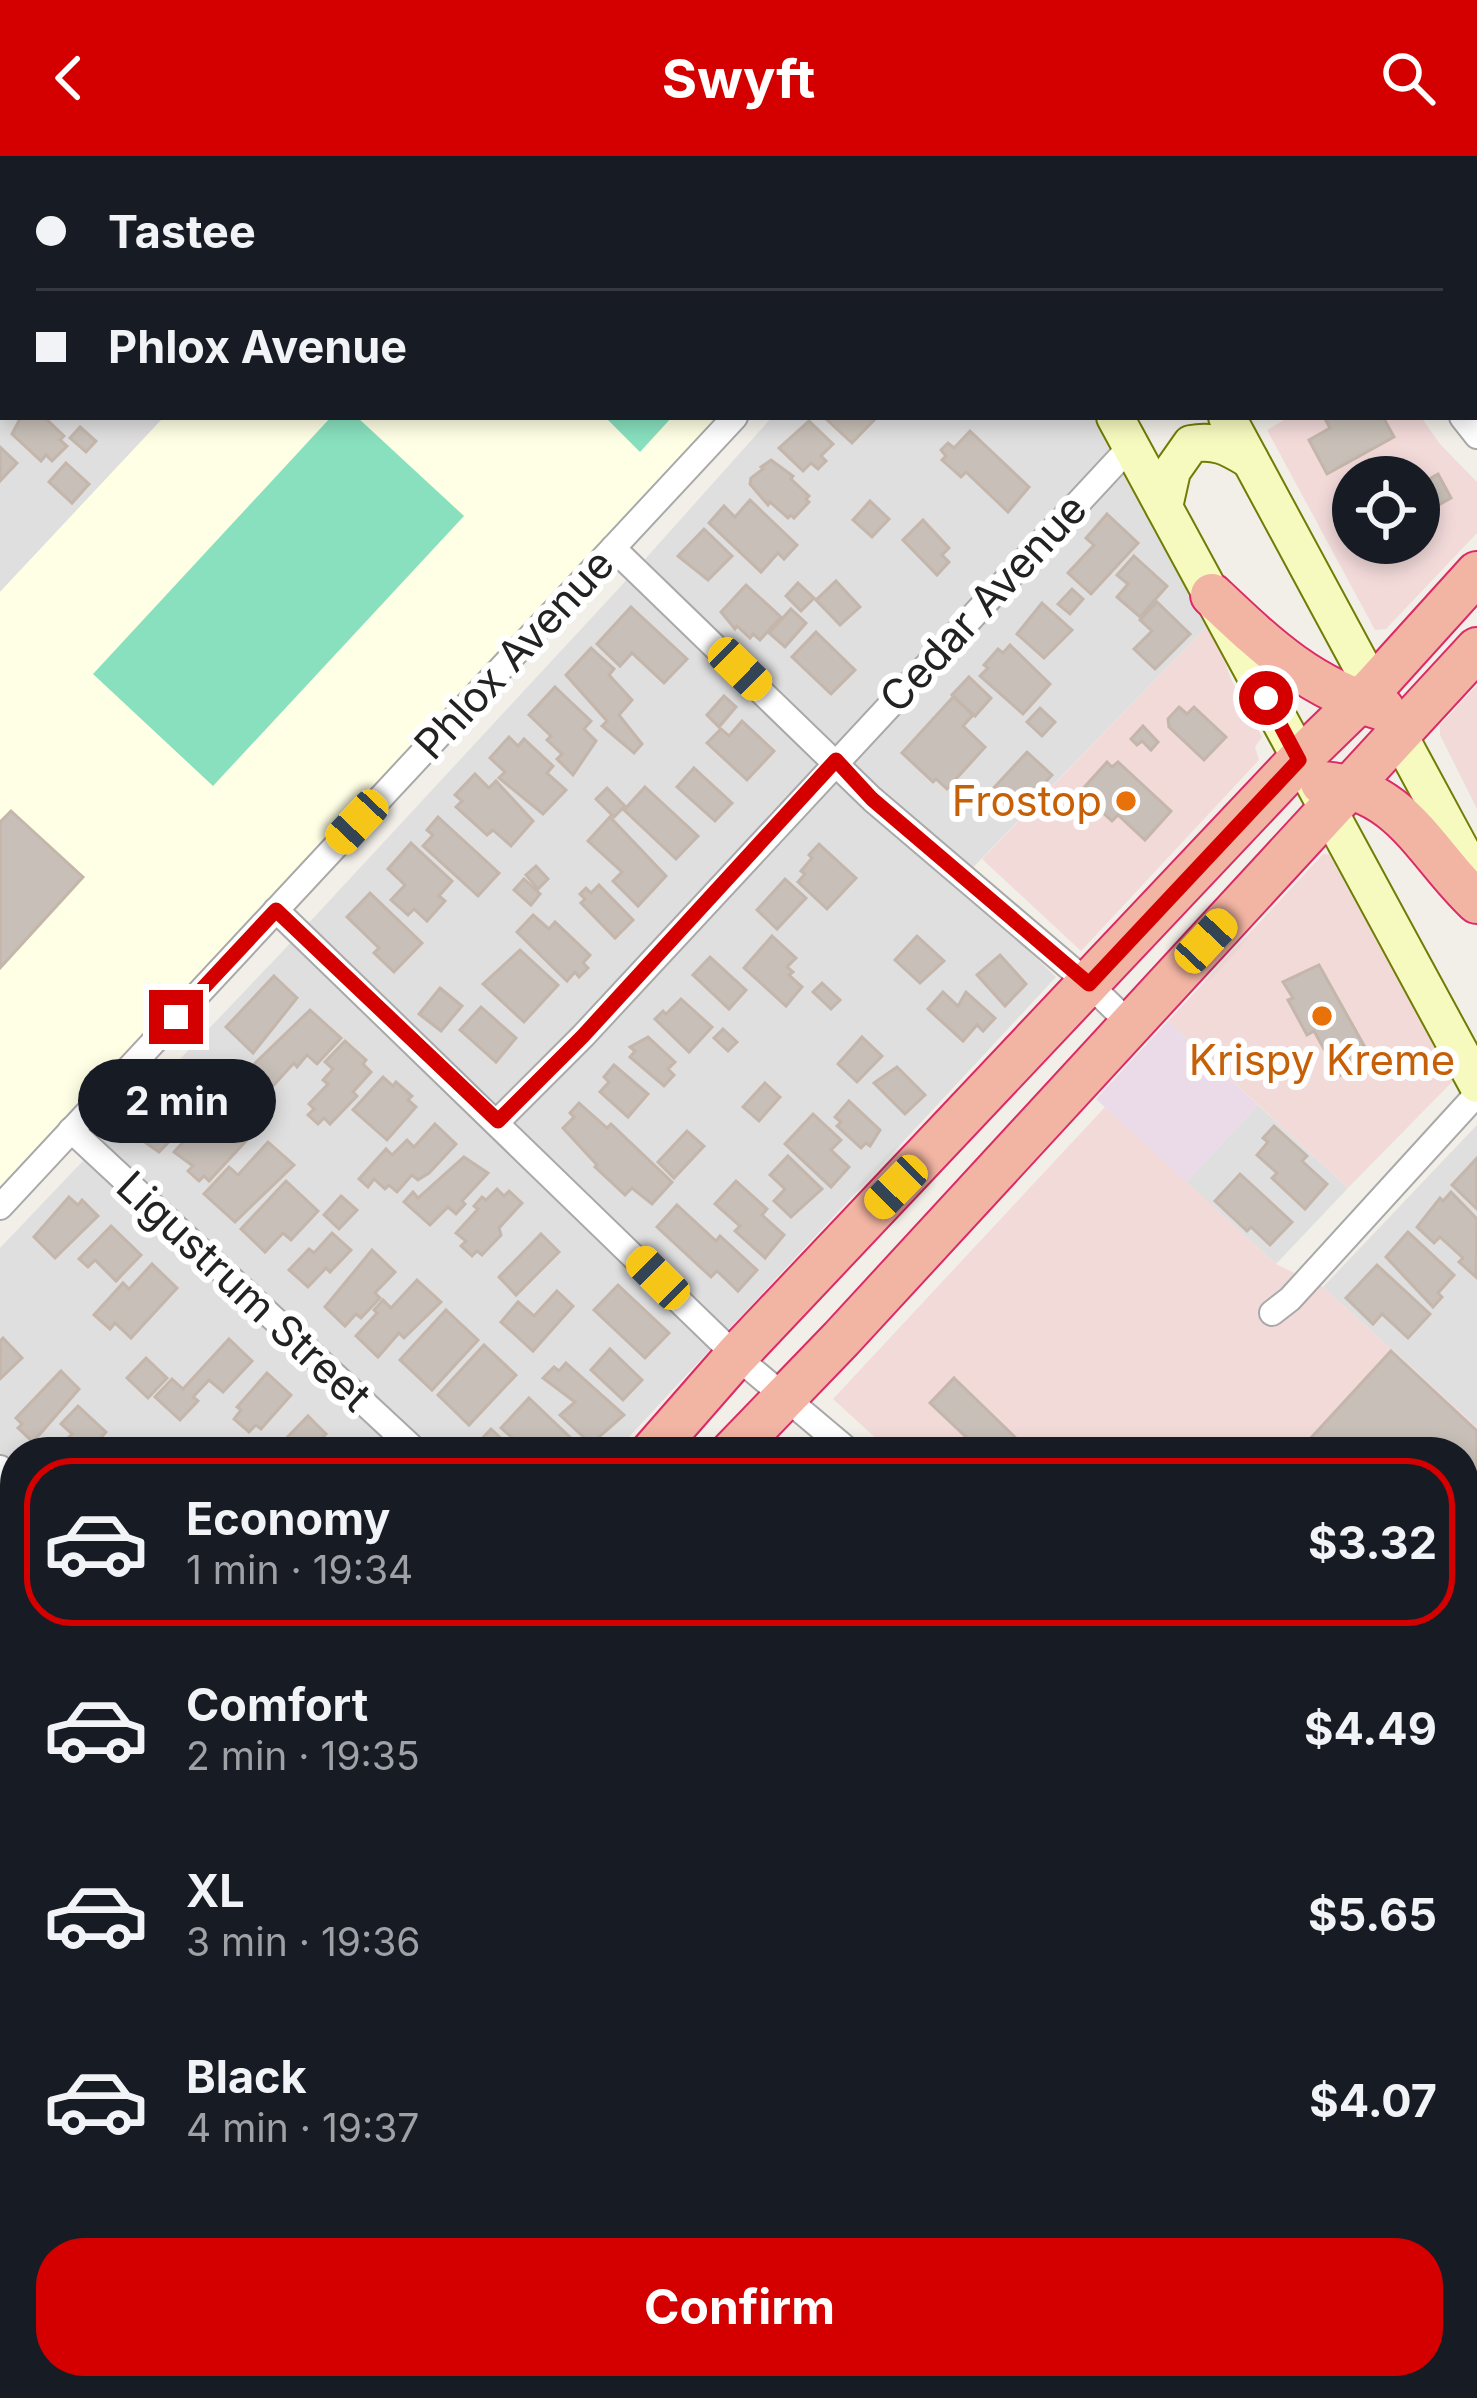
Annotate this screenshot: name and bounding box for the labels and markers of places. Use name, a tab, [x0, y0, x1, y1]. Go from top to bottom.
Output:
place label: Frostop	[952, 775, 1102, 826]
marker: Frostop	[1113, 788, 1139, 814]
marker: Krispy Kreme	[1309, 1003, 1335, 1029]
place label: Krispy Kreme	[1189, 1034, 1455, 1085]

